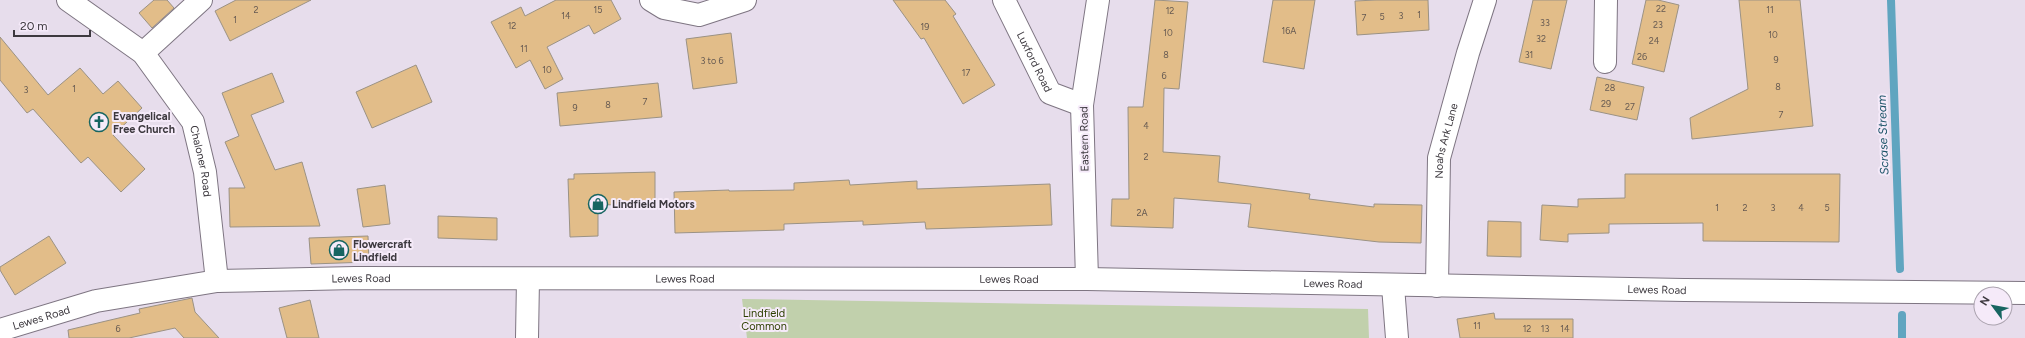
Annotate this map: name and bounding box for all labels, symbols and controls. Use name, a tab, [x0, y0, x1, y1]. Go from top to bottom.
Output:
house number: 22	[1656, 3, 1666, 14]
house number: 2	[253, 4, 259, 15]
house number: 15	[594, 4, 602, 15]
house number: 11	[1766, 4, 1774, 15]
house number: 12	[1166, 5, 1174, 16]
house number: 1	[1417, 9, 1421, 20]
house number: 14	[561, 10, 571, 21]
house number: 3	[1399, 10, 1404, 21]
house number: 5	[1379, 11, 1385, 22]
scale bar	[14, 12, 90, 38]
house number: 7	[1362, 12, 1367, 23]
house number: 1	[233, 14, 237, 25]
house number: 33	[1540, 17, 1550, 28]
text: 20 m	[20, 19, 48, 33]
house number: 23	[1653, 19, 1663, 30]
house number: 12	[508, 20, 516, 31]
house number: 19	[921, 21, 929, 32]
house number: 16A	[1282, 25, 1296, 36]
house number: 10	[1163, 27, 1173, 38]
house number: 10	[1768, 29, 1778, 40]
street label: Luxford Road	[1014, 30, 1055, 94]
house number: 32	[1536, 33, 1546, 44]
house number: 24	[1649, 35, 1660, 46]
house number: 11	[520, 43, 528, 54]
house number: 8	[1163, 49, 1169, 60]
house number: 31	[1525, 49, 1533, 60]
house number: 26	[1637, 51, 1647, 62]
house number: 9	[1773, 54, 1779, 65]
house number: 3 to 6	[700, 55, 724, 66]
house number: 10	[542, 64, 552, 75]
house number: 17	[962, 67, 970, 78]
house number: 6	[1161, 70, 1167, 81]
house number: 8	[1775, 81, 1781, 92]
house number: 28	[1605, 82, 1616, 93]
house number: 1	[72, 83, 76, 94]
house number: 3	[24, 84, 29, 95]
water label: Scrase Stream	[1875, 95, 1891, 175]
house number: 7	[643, 96, 648, 107]
house number: 29	[1601, 98, 1611, 109]
house number: 8	[605, 99, 611, 110]
house number: 27	[1625, 101, 1635, 112]
house number: 9	[572, 102, 578, 113]
street label: Noahs Ark Lane	[1433, 102, 1461, 179]
street label: Eastern Road	[1077, 106, 1092, 172]
house number: 7	[1779, 109, 1784, 120]
place label: Evangelical Free Church	[113, 110, 175, 136]
church icon: Evangelical Free Church	[88, 111, 110, 133]
house number: 4	[1143, 120, 1149, 131]
street label: Chaloner Road	[187, 124, 214, 197]
house number: 2	[1143, 151, 1149, 162]
shop icon: Lindfield Motors	[587, 193, 609, 215]
place label: Lindfield Motors	[612, 198, 695, 211]
house number: 1	[1715, 202, 1719, 213]
house number: 2	[1742, 202, 1748, 213]
house number: 3	[1771, 202, 1776, 213]
house number: 4	[1798, 202, 1804, 213]
house number: 5	[1824, 202, 1830, 213]
house number: 2A	[1136, 207, 1148, 218]
place label: Flowercraft Lindfield	[353, 238, 413, 264]
shop icon: Flowercraft Lindfield	[328, 239, 350, 261]
street label: Lewes Road	[331, 272, 391, 286]
street label: Lewes Road	[655, 272, 715, 285]
street label: Lewes Road	[979, 273, 1039, 286]
street label: Lewes Road	[1303, 277, 1363, 291]
street label: Lewes Road	[1627, 283, 1687, 297]
north arrow	[1973, 286, 2013, 326]
text: N	[1977, 294, 1993, 308]
street label: Lewes Road	[11, 303, 72, 333]
park label: Lindfield Common	[741, 307, 787, 333]
house number: 11	[1473, 320, 1481, 331]
house number: 6	[115, 323, 121, 334]
house number: 12	[1523, 323, 1531, 334]
house number: 13	[1541, 323, 1549, 334]
house number: 14	[1560, 323, 1570, 334]

